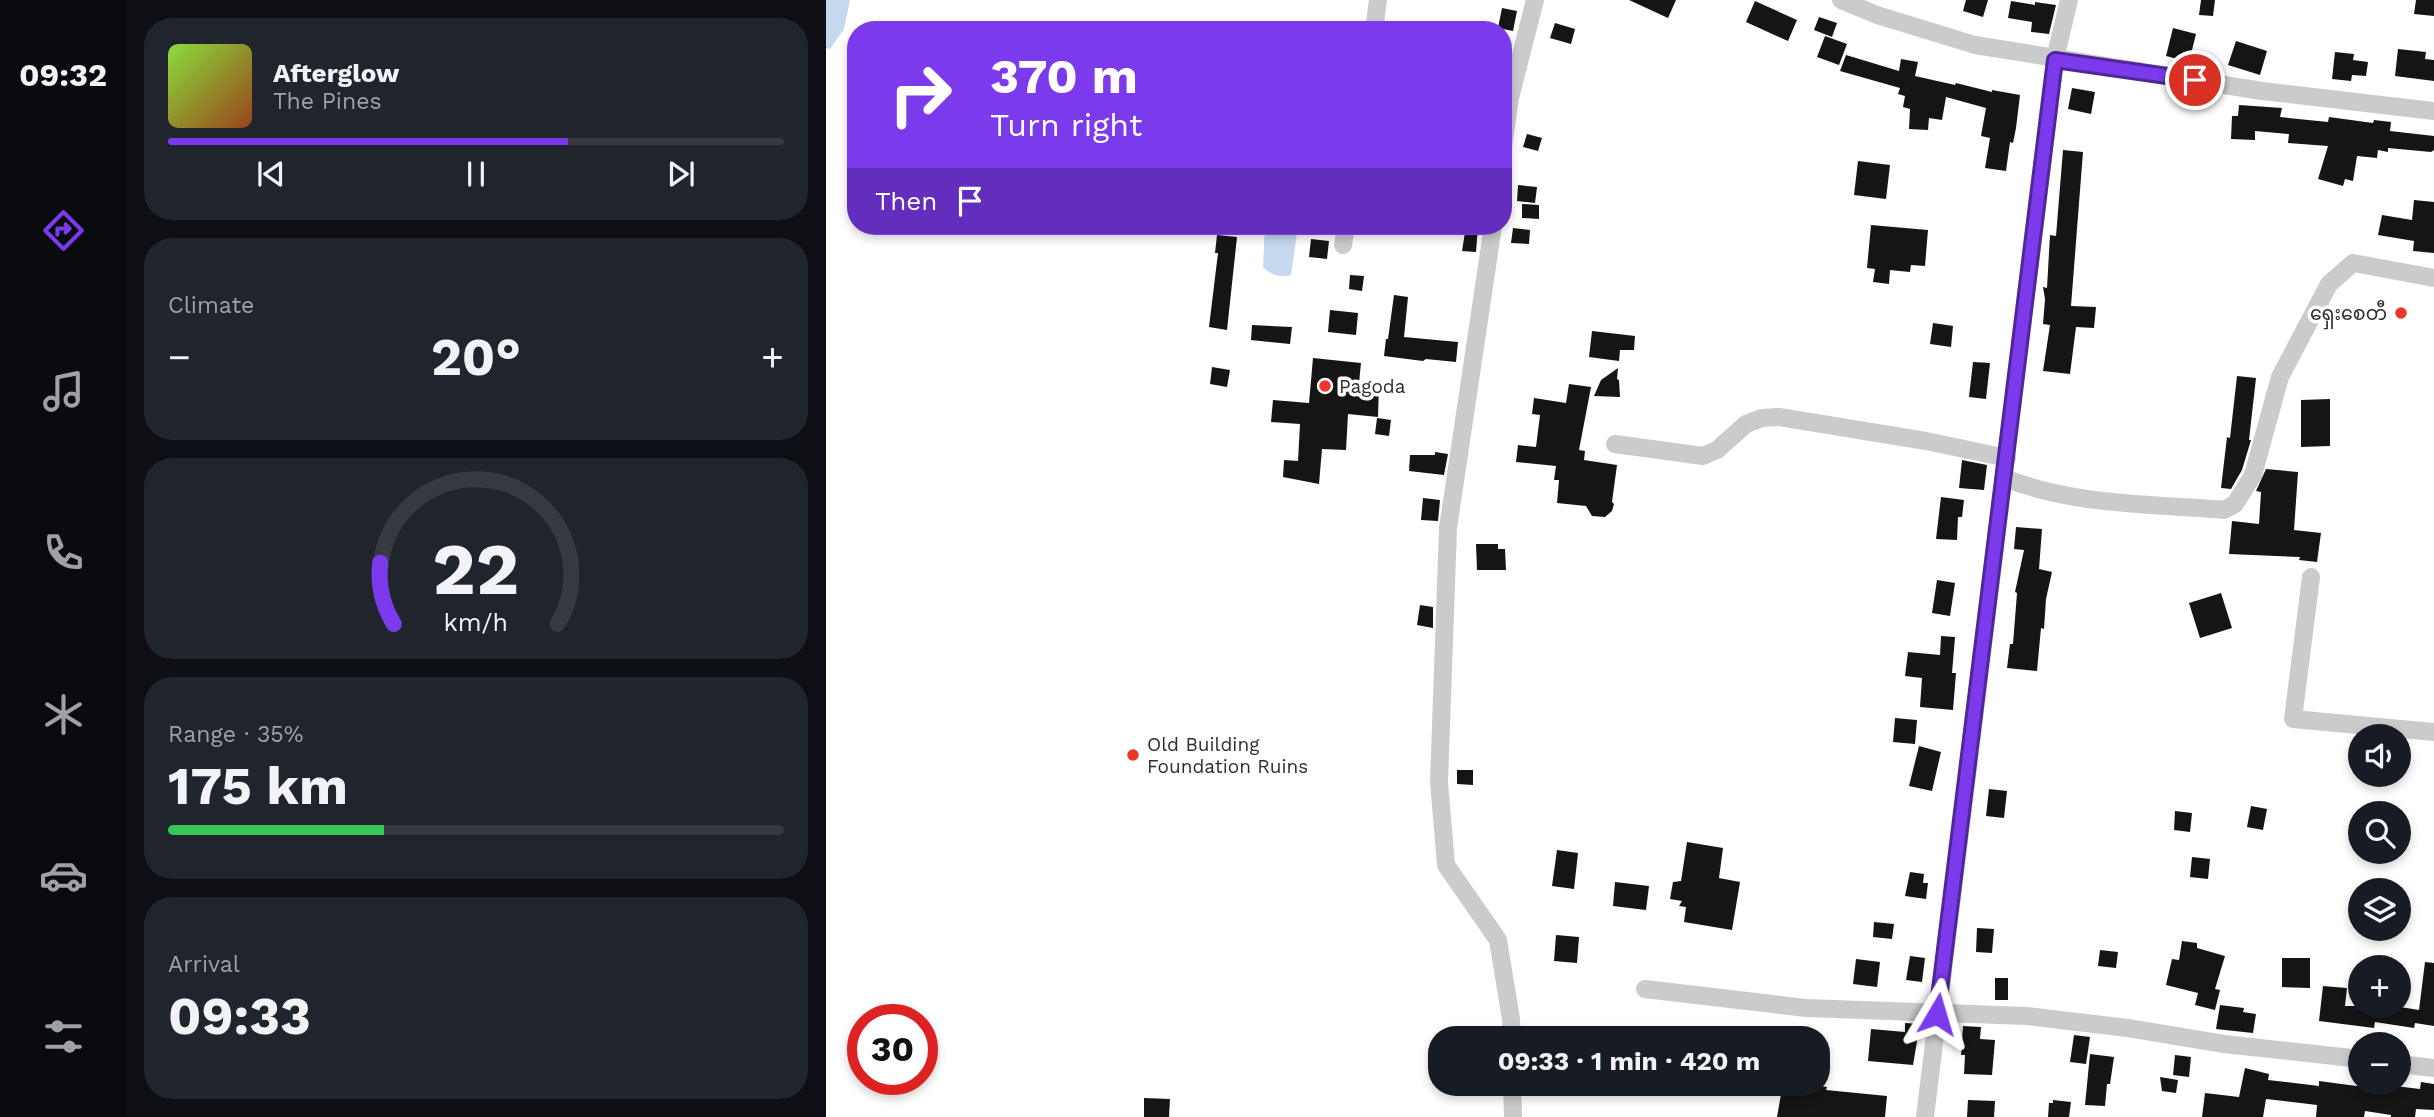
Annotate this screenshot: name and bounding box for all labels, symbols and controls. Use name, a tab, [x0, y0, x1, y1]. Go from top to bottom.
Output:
text: 370 m	[990, 47, 1138, 105]
icon: right	[875, 49, 966, 140]
pin	[2165, 50, 2225, 110]
text: 09:32	[19, 56, 107, 94]
text: Afterglow	[273, 58, 399, 88]
icon: arrive	[2176, 61, 2214, 99]
text: The Pines	[273, 88, 382, 115]
text: Turn right	[990, 106, 1142, 144]
icon: previous	[252, 155, 290, 193]
icon: pause	[457, 155, 495, 193]
icon: next	[662, 155, 700, 193]
icon: arrive	[951, 182, 989, 220]
text: Then	[875, 186, 937, 216]
icon: directions	[39, 206, 88, 255]
text: Climate	[168, 292, 254, 319]
place label: ရှေးစေတီ	[2310, 299, 2387, 330]
marker: ရှေးစေတီ	[2393, 305, 2409, 321]
text: 20°	[431, 327, 521, 388]
text: −	[168, 335, 191, 379]
text: +	[761, 335, 784, 379]
icon: music	[39, 367, 88, 416]
place label: Pagoda	[1339, 375, 1406, 398]
marker: Pagoda	[1317, 378, 1333, 394]
text: 22	[433, 527, 519, 613]
icon: phone	[39, 528, 88, 577]
text: km/h	[444, 608, 508, 637]
icon: climate	[39, 690, 88, 739]
text: Range · 35%	[168, 721, 303, 748]
map controls	[2348, 724, 2411, 1095]
button: sound	[2348, 724, 2411, 787]
place label: Old Building Foundation Ruins	[1147, 733, 1308, 778]
marker: Old Building Foundation Ruins	[1125, 747, 1141, 763]
text: 175 km	[168, 756, 348, 817]
button: search	[2348, 801, 2411, 864]
icon: car	[39, 851, 88, 900]
button: layers	[2348, 878, 2411, 941]
text: Arrival	[168, 951, 240, 978]
button: +	[2348, 955, 2411, 1018]
position arrow	[1900, 977, 1974, 1051]
text: 09:33	[168, 986, 311, 1047]
speed limit sign: 30	[847, 1004, 938, 1095]
icon: filters	[39, 1012, 88, 1061]
button: −	[2348, 1032, 2411, 1095]
text: 09:33 · 1 min · 420 m	[1498, 1046, 1760, 1076]

